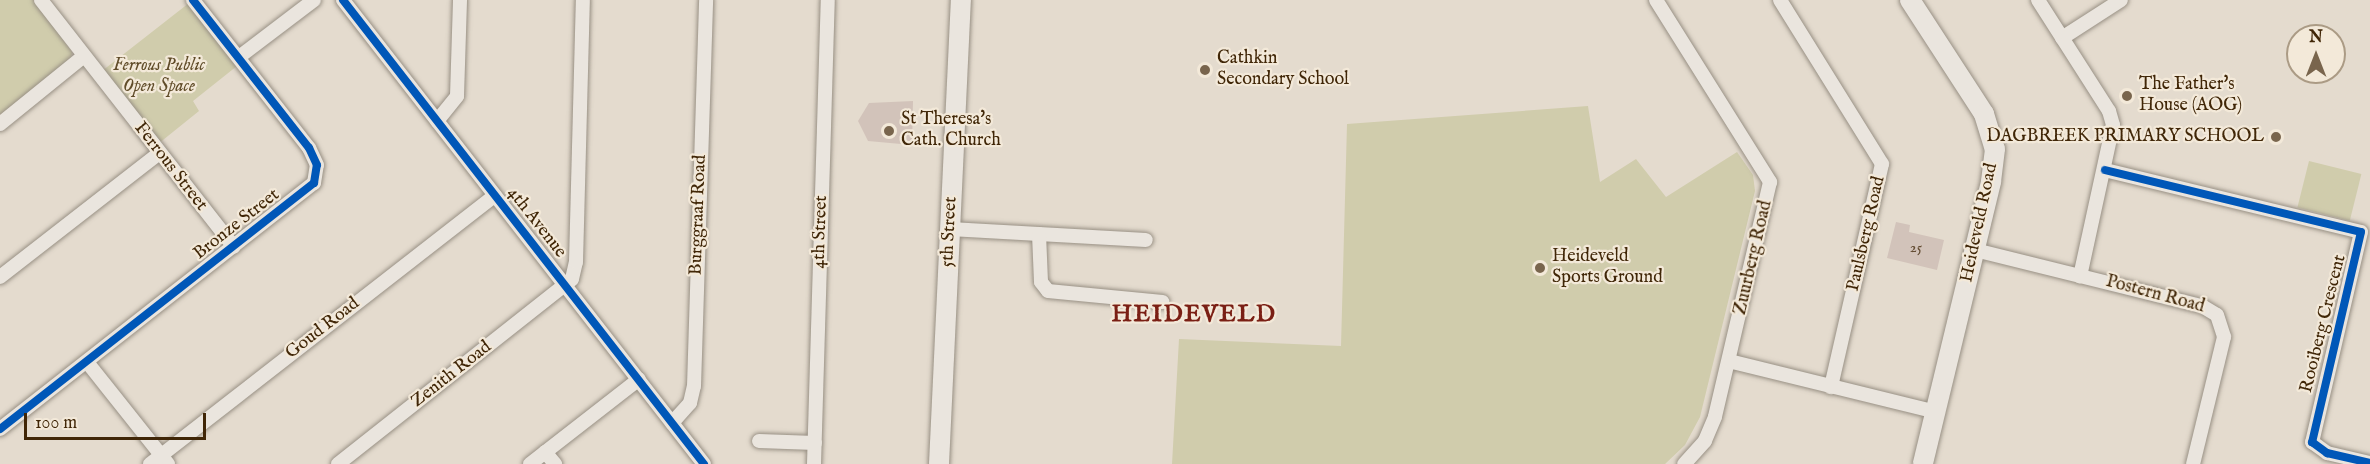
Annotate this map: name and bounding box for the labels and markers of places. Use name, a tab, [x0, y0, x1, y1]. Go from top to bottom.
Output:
place label: Cathkin Secondary School	[1217, 49, 1349, 92]
marker: Cathkin Secondary School	[1198, 63, 1212, 77]
place label: The Father's House (AOG)	[2139, 75, 2242, 118]
marker: The Father's House (AOG)	[2120, 89, 2134, 103]
place label: St Theresa's Cath. Church	[901, 110, 1001, 152]
marker: St Theresa's Cath. Church	[882, 124, 896, 138]
place label: DAGBREEK PRIMARY SCHOOL	[1986, 126, 2264, 148]
marker: DAGBREEK PRIMARY SCHOOL	[2269, 130, 2283, 144]
place label: Heideveld Sports Ground	[1552, 247, 1663, 290]
marker: Heideveld Sports Ground	[1533, 261, 1547, 275]

